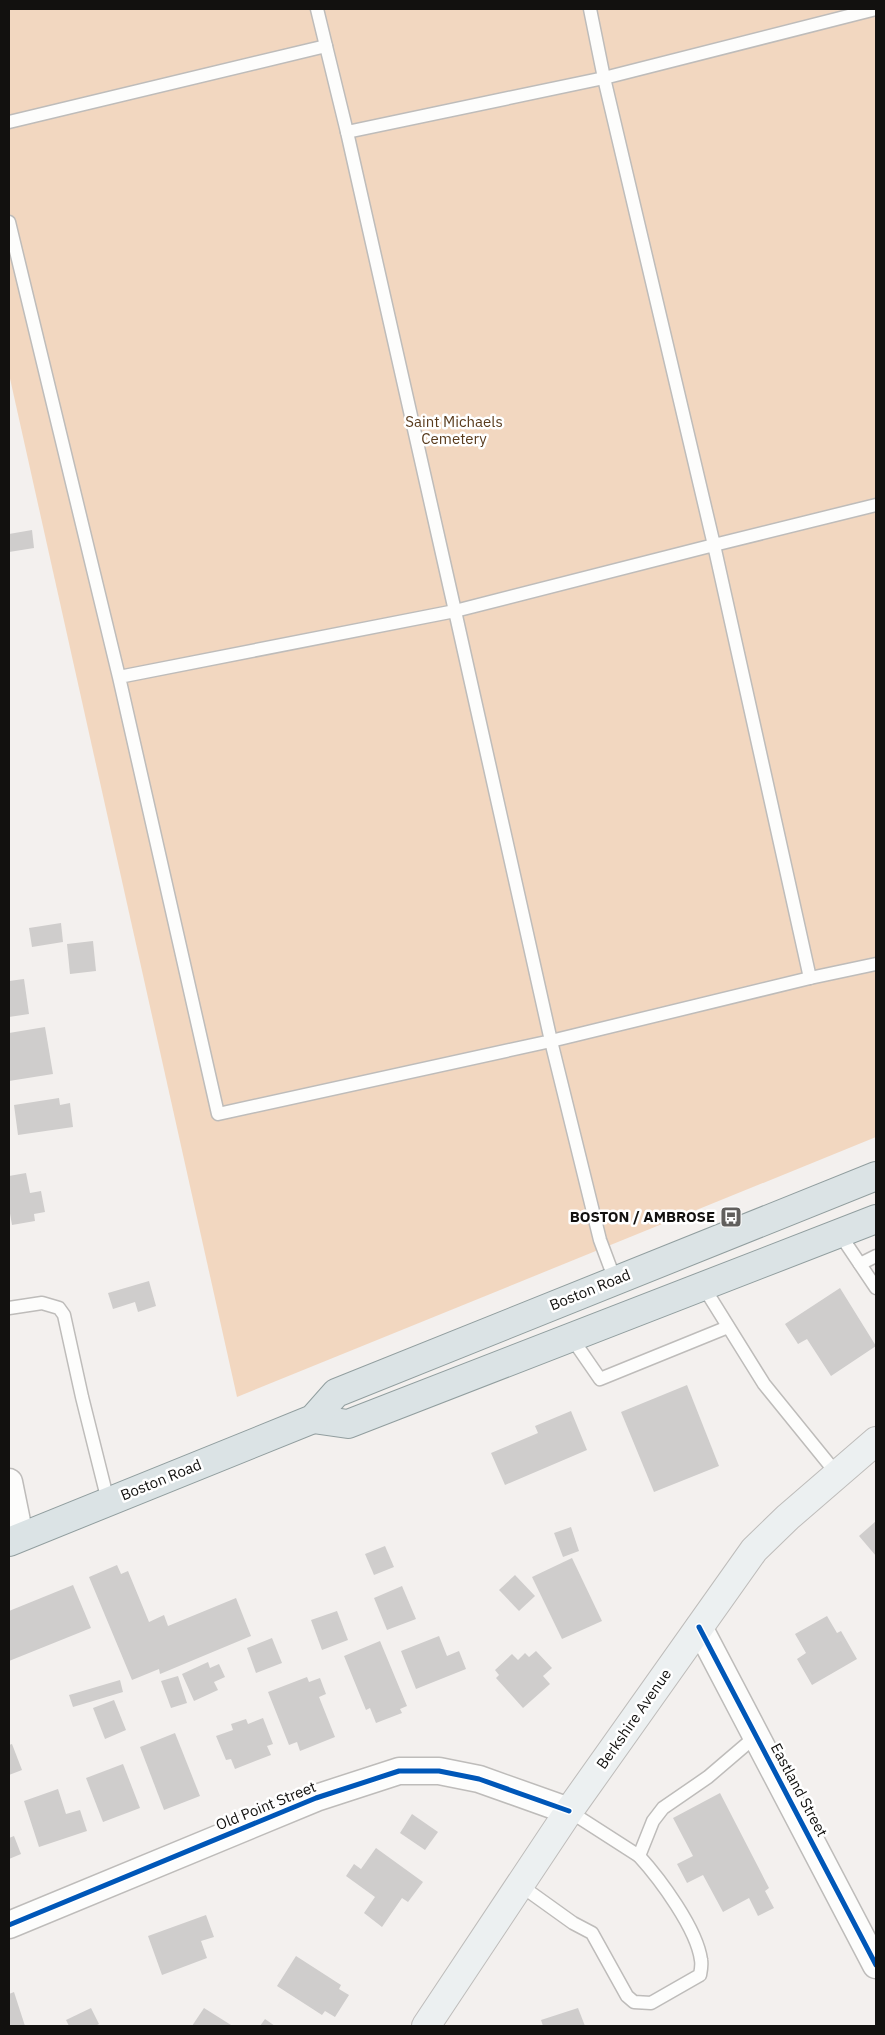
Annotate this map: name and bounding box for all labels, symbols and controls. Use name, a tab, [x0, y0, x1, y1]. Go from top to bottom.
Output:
park label: Saint Michaels Cemetery	[405, 412, 503, 448]
bus stop icon: BOSTON / AMBROSE	[719, 1205, 743, 1229]
place label: BOSTON / AMBROSE	[570, 1207, 715, 1226]
street label: Boston Road	[547, 1265, 633, 1314]
street label: Boston Road	[118, 1455, 204, 1504]
street label: Berkshire Avenue	[592, 1665, 675, 1773]
street label: Eastland Street	[767, 1740, 832, 1840]
street label: Old Point Street	[213, 1777, 319, 1834]

